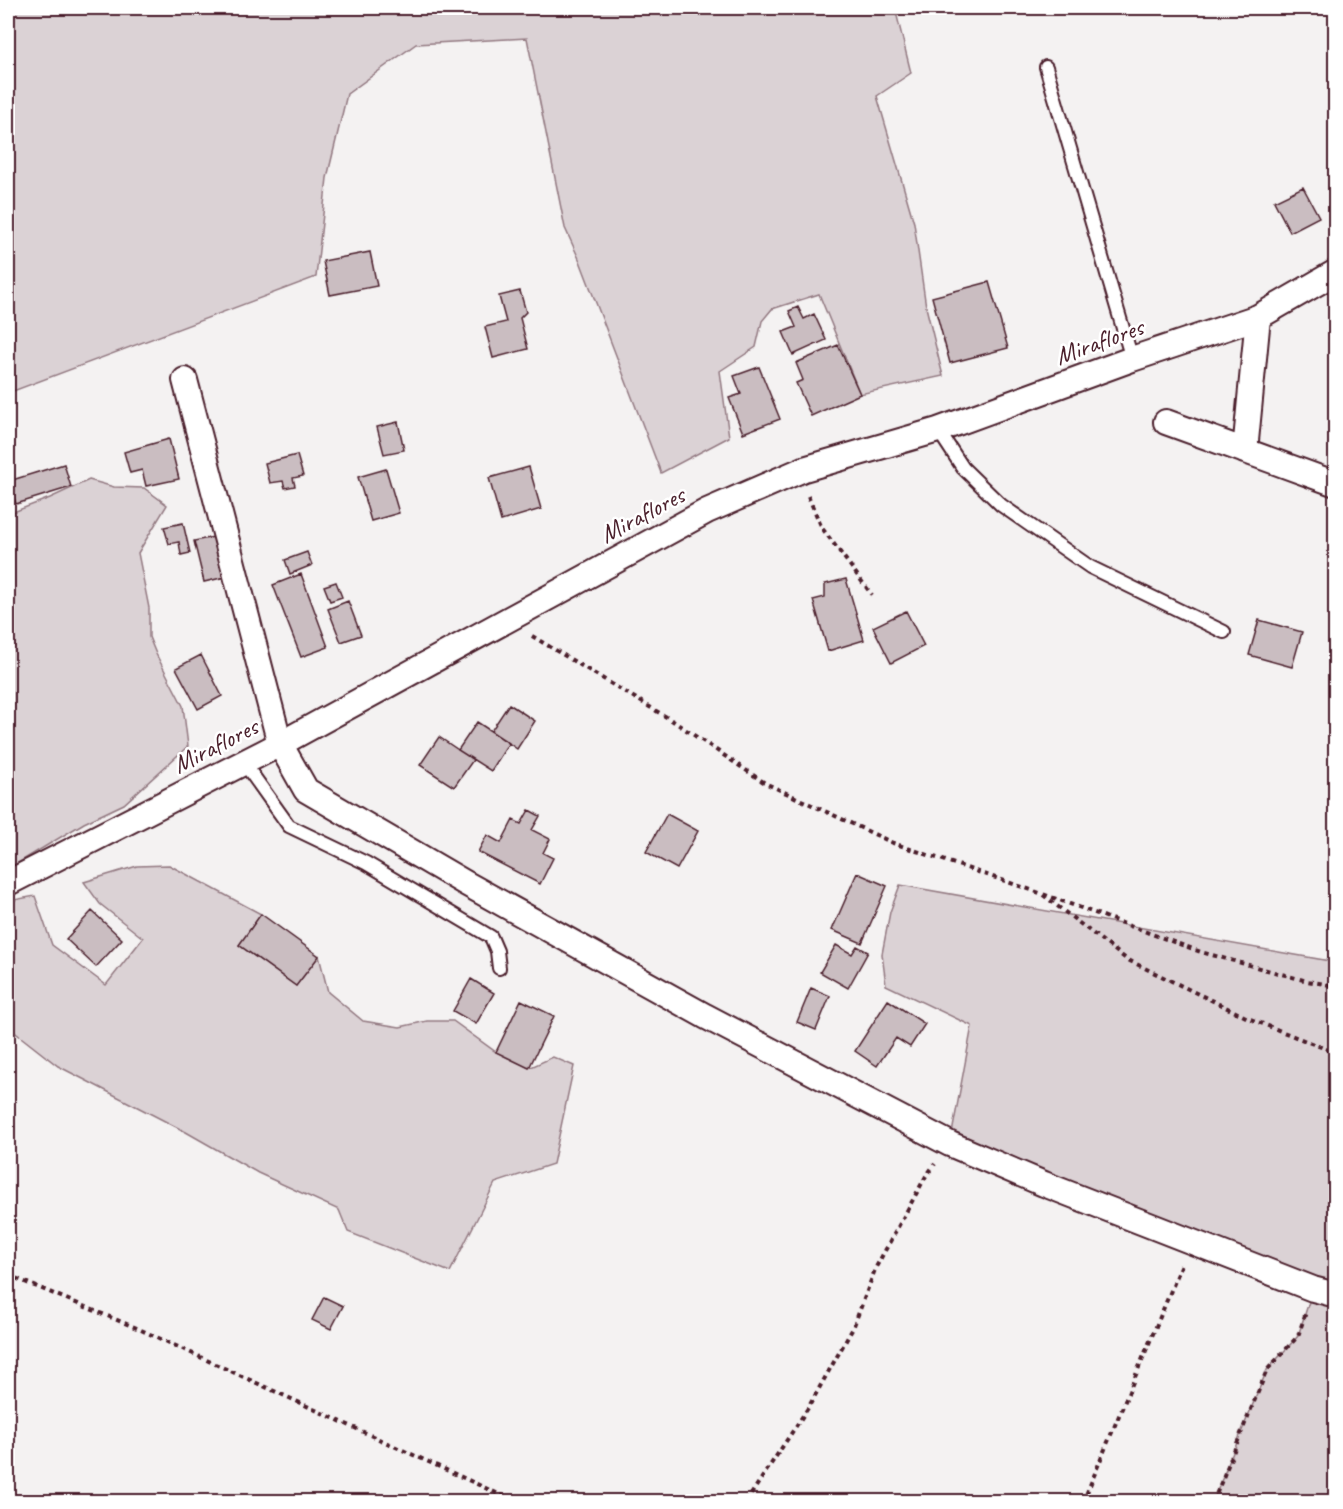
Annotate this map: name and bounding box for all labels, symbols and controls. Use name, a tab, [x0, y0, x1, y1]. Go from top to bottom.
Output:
street label: Miraflores	[1051, 310, 1150, 373]
street label: Miraflores	[594, 477, 692, 550]
street label: Miraflores	[167, 709, 265, 781]

